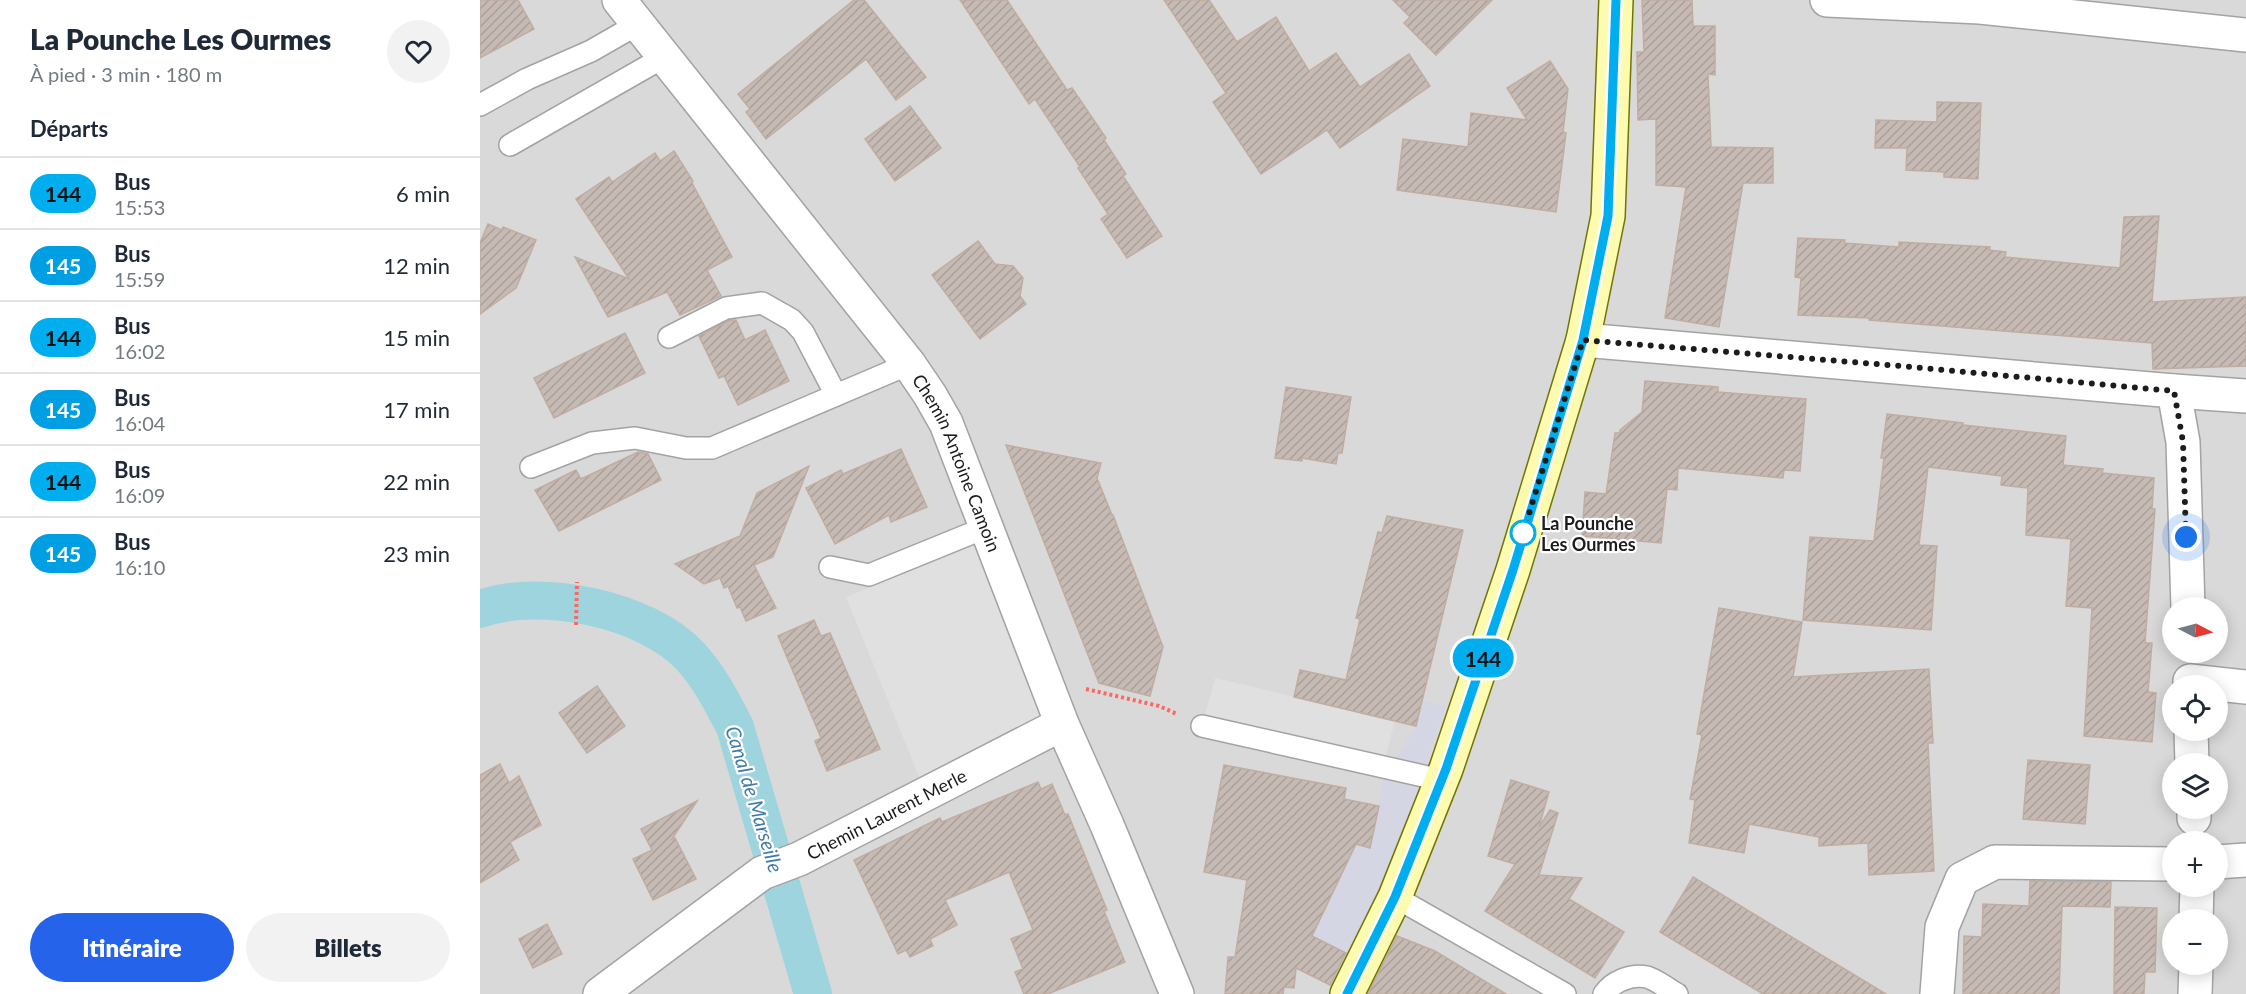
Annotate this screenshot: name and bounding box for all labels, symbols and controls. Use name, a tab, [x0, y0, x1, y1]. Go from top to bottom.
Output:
button: heart	[387, 20, 450, 83]
text: La Pounche Les Ourmes	[30, 22, 331, 56]
text: À pied · 3 min · 180 m	[30, 62, 222, 86]
text: Départs	[30, 115, 108, 142]
text: Bus	[114, 168, 150, 195]
text: 6 min	[396, 180, 450, 207]
text: 144	[45, 181, 81, 206]
text: 15:53	[114, 195, 165, 219]
text: Bus	[114, 240, 150, 267]
text: 12 min	[383, 252, 450, 279]
text: 145	[45, 253, 81, 278]
text: 15:59	[114, 267, 165, 291]
text: Bus	[114, 312, 150, 339]
text: 15 min	[383, 324, 450, 351]
text: 144	[45, 325, 81, 350]
text: 16:02	[114, 339, 165, 363]
street label: Chemin Antoine Camoin	[908, 370, 1006, 555]
text: Bus	[114, 384, 150, 411]
text: 17 min	[383, 396, 450, 423]
text: 145	[45, 397, 81, 422]
text: 16:04	[114, 411, 165, 435]
text: Bus	[114, 456, 150, 483]
text: 22 min	[383, 468, 450, 495]
text: 144	[45, 469, 81, 494]
text: 16:09	[114, 483, 165, 507]
place label: La Pounche Les Ourmes	[1541, 512, 1636, 555]
marker: La Pounche Les Ourmes	[1510, 520, 1536, 546]
your location	[2171, 522, 2201, 552]
text: Bus	[114, 528, 150, 555]
text: 23 min	[383, 540, 450, 567]
text: 145	[45, 541, 81, 566]
text: 16:10	[114, 555, 165, 579]
north arrow	[2162, 597, 2228, 663]
map controls	[2162, 597, 2228, 975]
line badge: 144	[1448, 638, 1518, 678]
text: 144	[1465, 646, 1501, 671]
button: locate	[2162, 675, 2228, 741]
water label: Canal de Marseille	[721, 723, 789, 875]
button: layers	[2162, 753, 2228, 819]
street label: Chemin Laurent Merle	[803, 764, 970, 864]
button: +	[2162, 831, 2228, 897]
button: −	[2162, 909, 2228, 975]
button: Itinéraire	[30, 913, 234, 982]
button: Billets	[246, 913, 450, 982]

